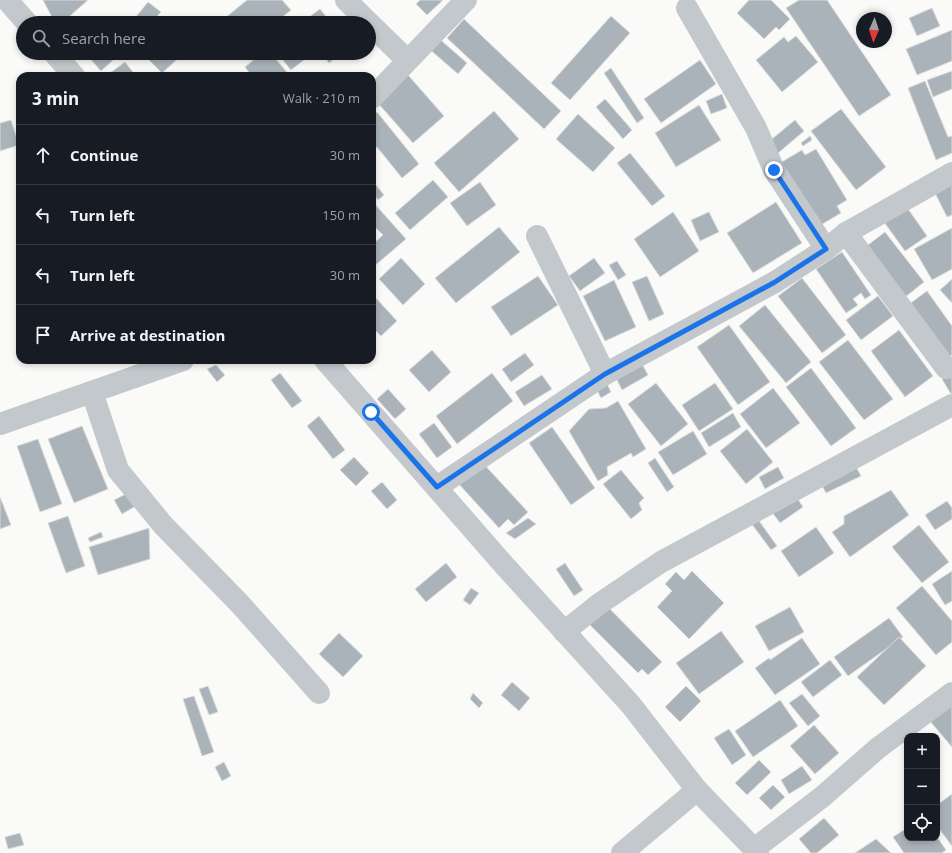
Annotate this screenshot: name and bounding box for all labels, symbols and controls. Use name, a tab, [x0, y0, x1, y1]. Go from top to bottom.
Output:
north arrow	[856, 12, 892, 48]
search box	[16, 16, 376, 60]
icon: search	[30, 27, 52, 49]
text: Search here	[62, 28, 146, 48]
text: 3 min	[32, 87, 79, 110]
text: Walk · 210 m	[283, 89, 360, 107]
icon: ahead	[32, 144, 54, 166]
text: Continue	[70, 145, 138, 165]
text: 30 m	[330, 146, 360, 164]
route end	[765, 161, 783, 179]
icon: left	[32, 204, 54, 226]
text: Turn left	[70, 205, 135, 225]
text: 150 m	[322, 206, 360, 224]
icon: left	[32, 264, 54, 286]
text: Turn left	[70, 265, 135, 285]
text: 30 m	[330, 266, 360, 284]
icon: arrive	[32, 324, 54, 346]
text: Arrive at destination	[70, 325, 225, 345]
route start	[362, 403, 380, 421]
map controls	[904, 733, 940, 841]
button: +	[904, 733, 940, 769]
button: −	[904, 769, 940, 805]
button: locate	[904, 805, 940, 841]

